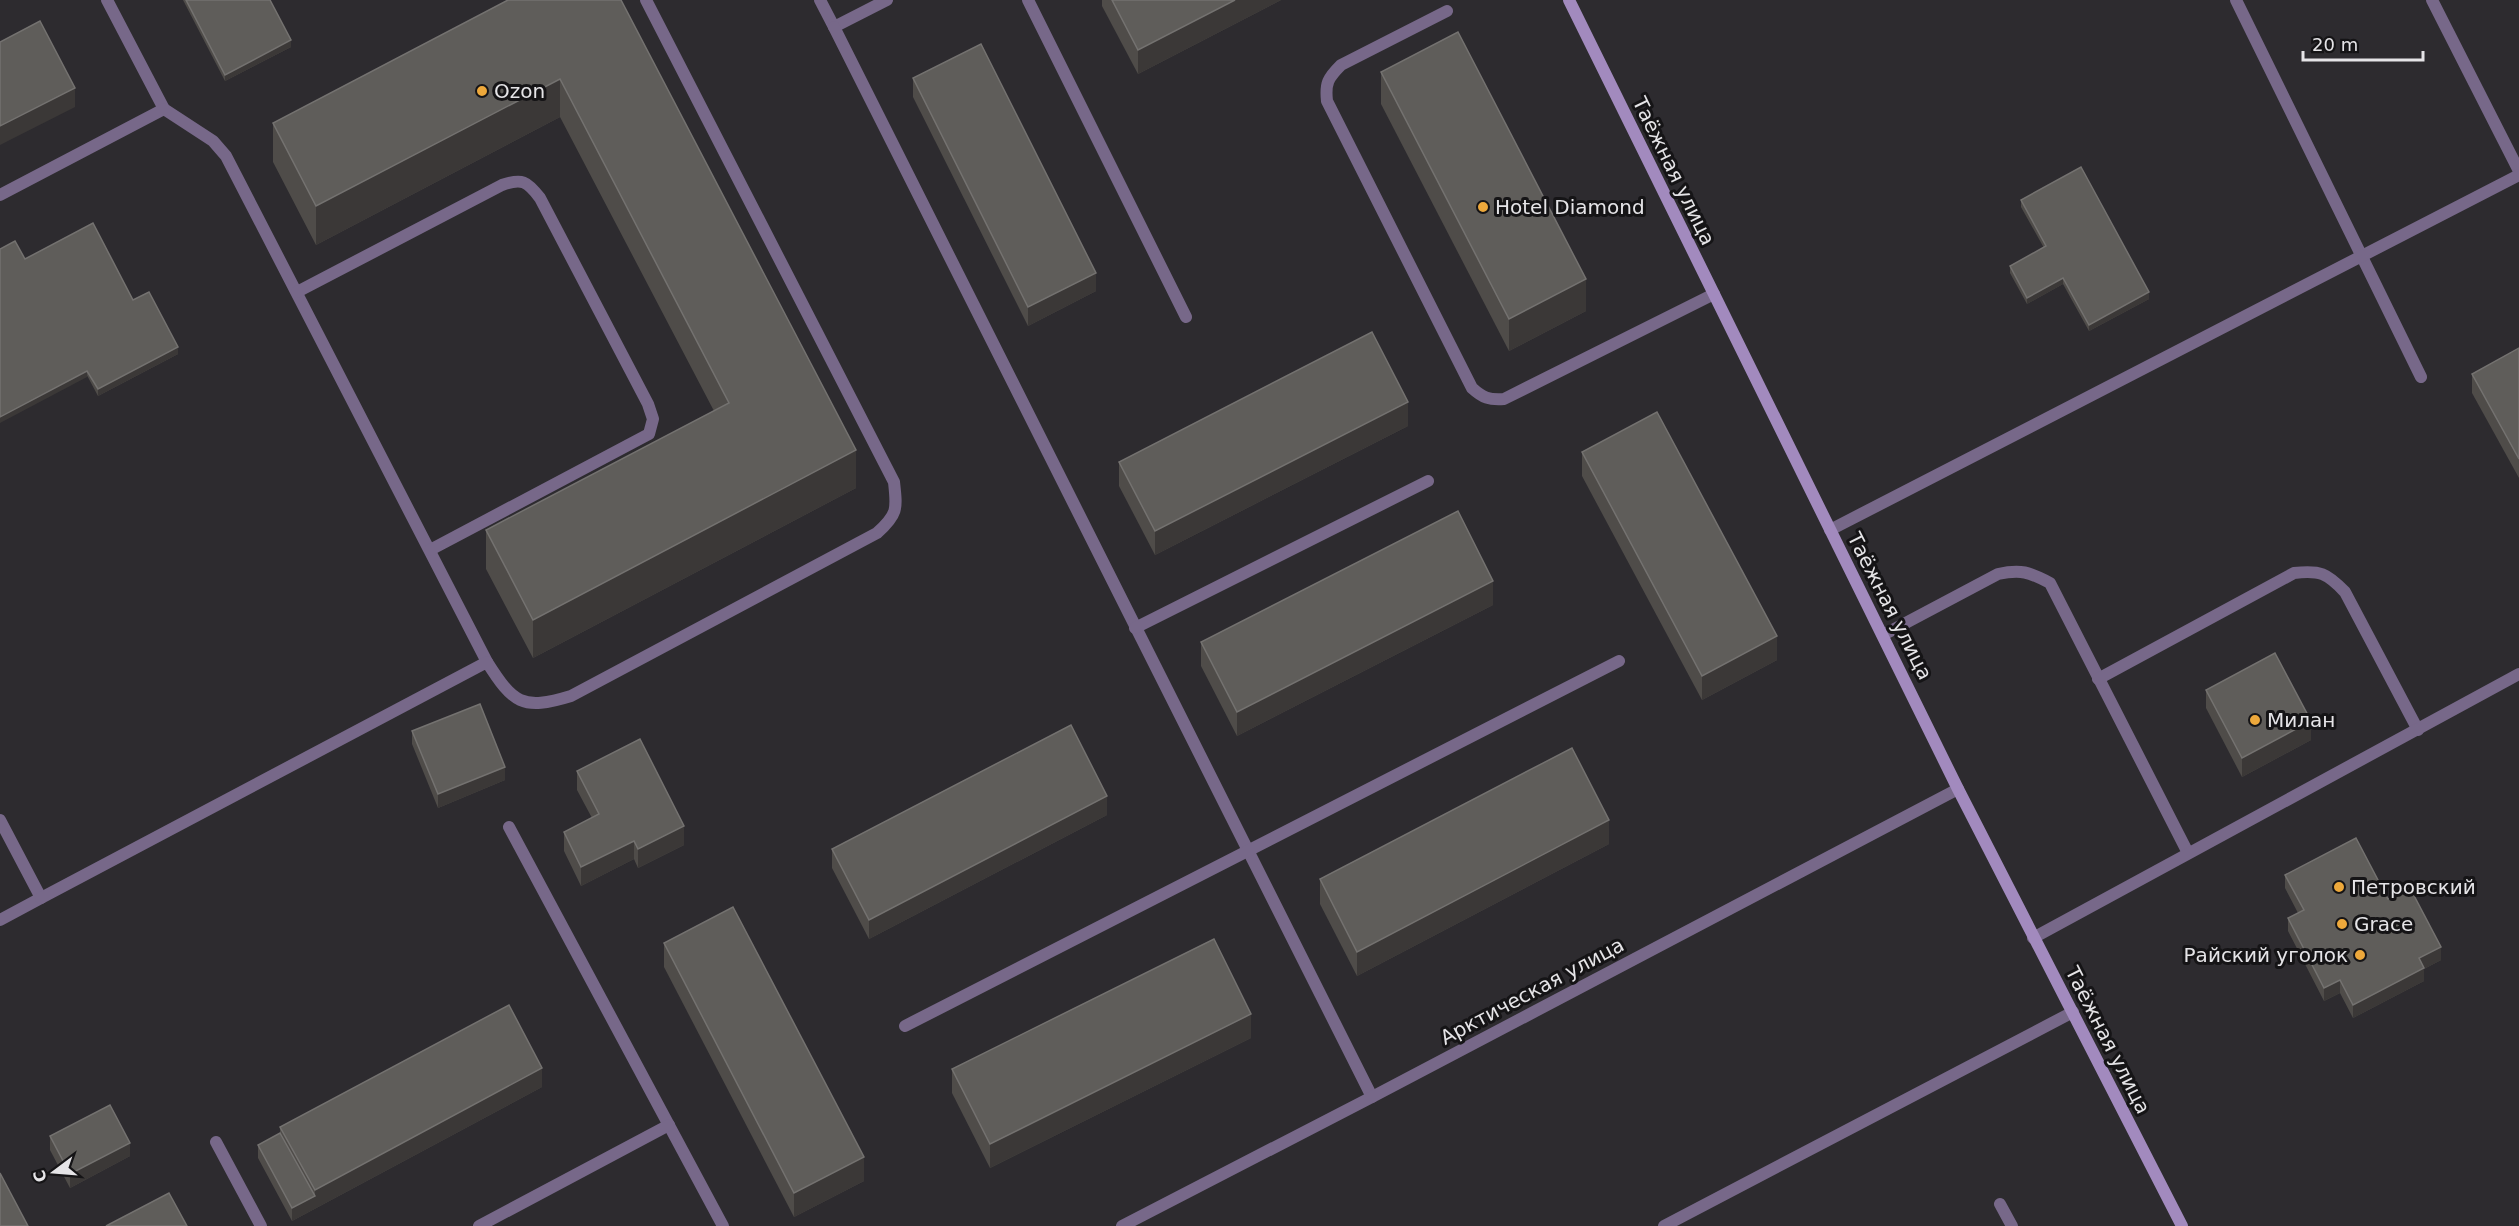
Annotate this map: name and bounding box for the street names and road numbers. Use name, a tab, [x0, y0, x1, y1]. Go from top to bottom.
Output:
street label: Таёжная улица	[1627, 92, 1720, 249]
street label: Таёжная улица	[1842, 527, 1937, 684]
street label: Арктическая улица	[1436, 932, 1628, 1050]
street label: Таёжная улица	[2060, 961, 2155, 1118]

